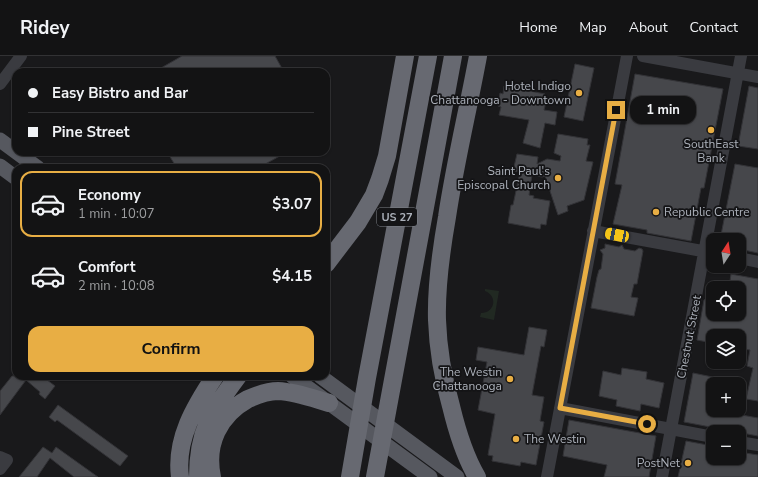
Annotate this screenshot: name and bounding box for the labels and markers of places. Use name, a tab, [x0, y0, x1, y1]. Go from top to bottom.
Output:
place label: Hotel Indigo Chattanooga - Downtown	[430, 78, 571, 108]
marker: Hotel Indigo Chattanooga - Downtown	[574, 88, 584, 98]
marker: SouthEast Bank	[706, 125, 716, 135]
place label: SouthEast Bank	[684, 136, 739, 166]
place label: Saint Paul's Episcopal Church	[457, 163, 550, 193]
marker: Saint Paul's Episcopal Church	[553, 173, 563, 183]
place label: Republic Centre	[664, 204, 750, 220]
marker: Republic Centre	[651, 207, 661, 217]
place label: The Westin Chattanooga	[433, 364, 502, 394]
marker: The Westin Chattanooga	[505, 374, 515, 384]
place label: The Westin	[524, 431, 586, 447]
marker: The Westin	[511, 434, 521, 444]
place label: PostNet	[637, 455, 681, 471]
marker: PostNet	[683, 458, 693, 468]

